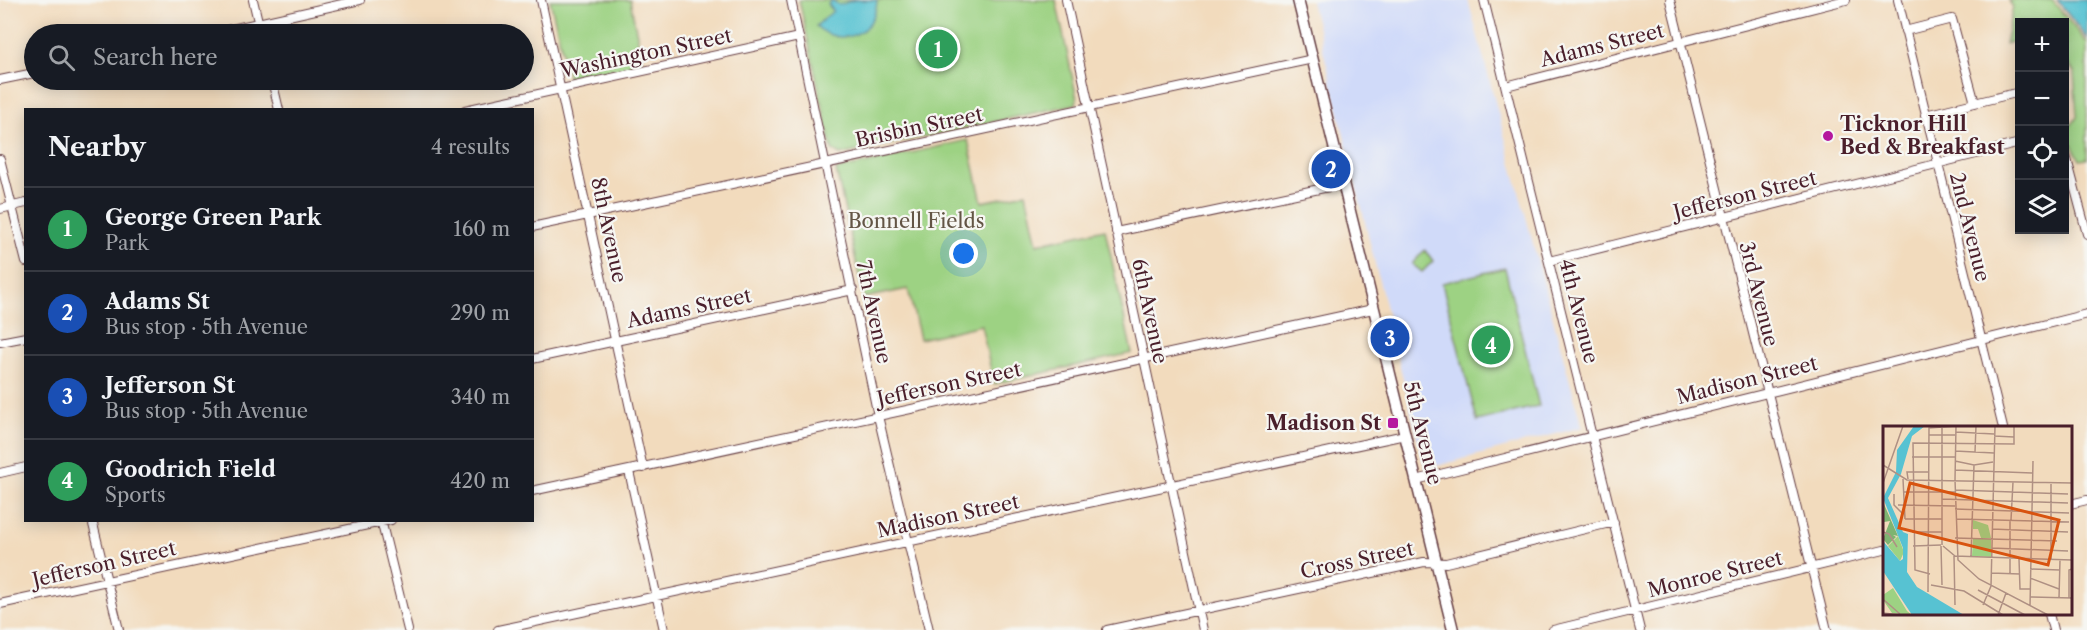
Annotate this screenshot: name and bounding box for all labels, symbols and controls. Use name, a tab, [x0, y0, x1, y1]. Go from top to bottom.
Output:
street label: Adams Street	[1537, 18, 1666, 72]
map controls	[2015, 18, 2069, 234]
button: +	[2015, 18, 2069, 72]
street label: Washington Street	[557, 23, 734, 83]
search box	[24, 24, 534, 90]
pin: 1	[918, 26, 958, 72]
icon: search	[45, 41, 78, 74]
text: Search here	[93, 44, 218, 71]
button: −	[2015, 72, 2069, 126]
street label: Brisbin Street	[853, 102, 985, 152]
place label: Ticknor Hill Bed & Breakfast	[1840, 112, 2004, 159]
button: locate	[2015, 126, 2069, 180]
marker: Ticknor Hill Bed & Breakfast	[1821, 129, 1835, 143]
text: Nearby	[48, 131, 146, 163]
text: 4 results	[431, 135, 510, 159]
pin: 2	[1312, 146, 1350, 192]
street label: Jefferson Street	[1668, 166, 1819, 225]
street label: 2nd Avenue	[1945, 170, 1995, 284]
street label: 8th Avenue	[586, 175, 632, 285]
button: layers	[2015, 180, 2069, 234]
text: George Green Park	[105, 204, 321, 231]
park label: Bonnell Fields	[848, 209, 984, 233]
text: 1	[63, 217, 72, 241]
text: 160 m	[453, 217, 510, 241]
text: Park	[105, 231, 148, 255]
your location	[949, 239, 978, 268]
street label: 3rd Avenue	[1734, 239, 1784, 349]
street label: 6th Avenue	[1127, 256, 1173, 366]
street label: 4th Avenue	[1554, 256, 1604, 366]
street label: 7th Avenue	[851, 258, 897, 366]
street label: Adams Street	[624, 283, 753, 333]
text: Adams St	[105, 288, 210, 315]
text: 2	[62, 301, 73, 325]
text: 290 m	[450, 301, 510, 325]
text: Bus stop · 5th Avenue	[105, 315, 308, 339]
pin: 3	[1370, 316, 1410, 360]
pin: 4	[1472, 322, 1510, 368]
street label: Madison Street	[1674, 351, 1820, 409]
street label: Jefferson Street	[872, 357, 1023, 412]
text: Jefferson St	[105, 372, 235, 399]
street label: 5th Avenue	[1399, 379, 1447, 487]
text: 3	[62, 385, 73, 409]
text: 340 m	[451, 385, 510, 409]
text: Bus stop · 5th Avenue	[105, 399, 308, 423]
place label: Madison St	[1266, 411, 1381, 435]
marker: Madison St	[1386, 416, 1400, 430]
inset map	[1883, 426, 2072, 615]
text: Goodrich Field	[105, 456, 276, 483]
text: 4	[62, 469, 73, 493]
text: 420 m	[450, 469, 510, 493]
text: Sports	[105, 483, 166, 507]
street label: Madison Street	[875, 489, 1021, 543]
street label: Jefferson Street	[27, 536, 178, 593]
street label: Cross Street	[1298, 536, 1416, 584]
street label: Monroe Street	[1645, 546, 1785, 602]

